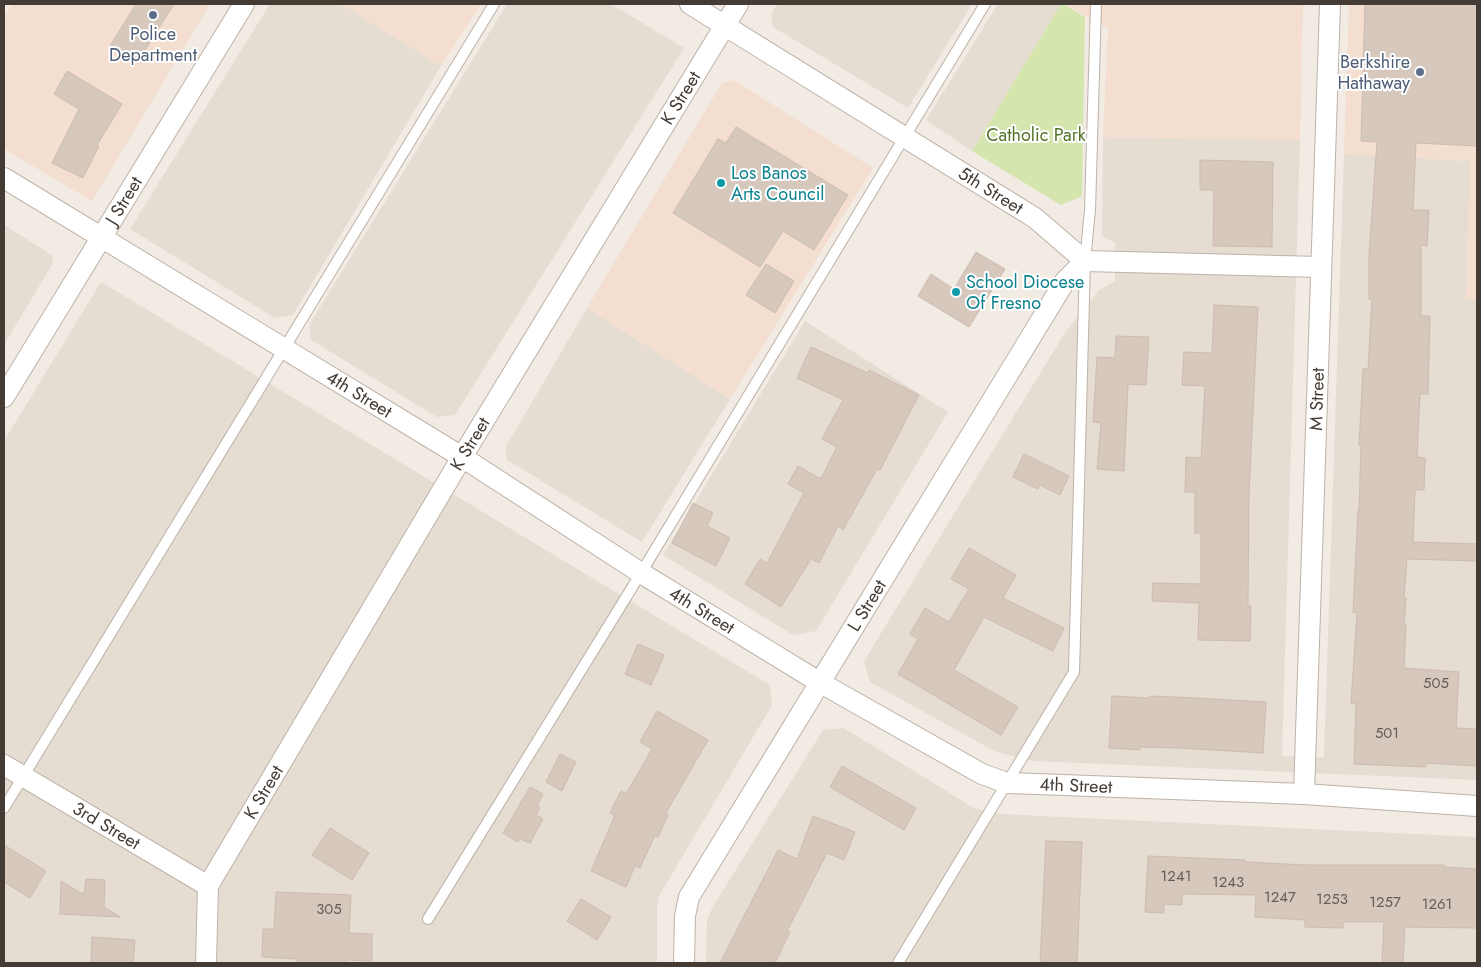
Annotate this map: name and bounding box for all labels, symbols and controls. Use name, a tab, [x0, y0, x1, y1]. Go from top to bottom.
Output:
marker: Police Department	[147, 9, 159, 21]
place label: Police Department	[109, 21, 198, 68]
place label: Berkshire Hathaway	[1337, 49, 1410, 96]
street label: K Street	[654, 66, 707, 130]
marker: Berkshire Hathaway	[1414, 66, 1426, 78]
park label: Catholic Park	[986, 122, 1086, 148]
place label: Los Banos Arts Council	[731, 160, 825, 207]
street label: 5th Street	[953, 160, 1029, 221]
street label: J Street	[98, 171, 149, 232]
marker: Los Banos Arts Council	[715, 177, 727, 189]
place label: School Diocese Of Fresno	[966, 269, 1084, 316]
marker: School Diocese Of Fresno	[950, 286, 962, 298]
street label: 4th Street	[321, 364, 398, 425]
street label: M Street	[1303, 367, 1331, 431]
street label: K Street	[444, 411, 497, 476]
street label: L Street	[841, 574, 893, 636]
street label: 4th Street	[664, 580, 740, 641]
house number: 505	[1423, 672, 1449, 694]
house number: 501	[1375, 722, 1399, 744]
street label: K Street	[237, 760, 290, 824]
street label: 4th Street	[1039, 771, 1113, 800]
street label: 3rd Street	[68, 795, 146, 856]
house number: 1241	[1161, 865, 1191, 887]
house number: 1243	[1212, 871, 1244, 893]
house number: 1247	[1264, 886, 1296, 908]
house number: 1253	[1316, 888, 1348, 910]
house number: 1257	[1369, 891, 1401, 913]
house number: 1261	[1422, 893, 1452, 915]
house number: 305	[316, 898, 342, 920]

